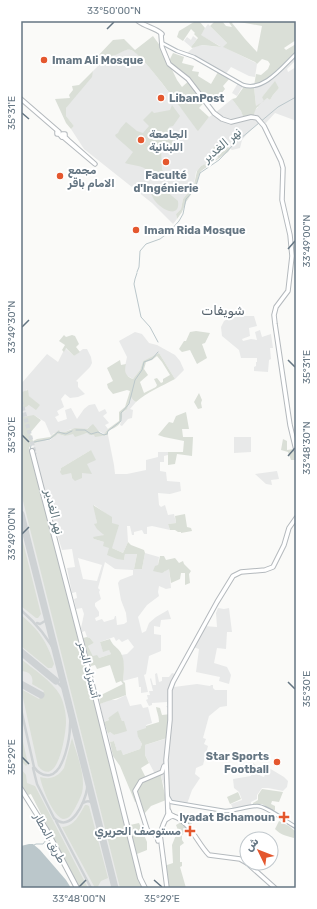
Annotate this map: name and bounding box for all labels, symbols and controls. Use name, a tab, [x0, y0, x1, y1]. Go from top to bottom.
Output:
text: 33°50'00"N	[87, 5, 141, 17]
place label: Imam Ali Mosque	[52, 54, 144, 67]
marker: Imam Ali Mosque	[39, 55, 49, 65]
place label: LibanPost	[169, 92, 225, 105]
marker: LibanPost	[156, 93, 166, 103]
text: 35°31'E	[6, 96, 18, 130]
water label: نهر الغدير	[199, 125, 245, 167]
place label: الجامعة اللبنانية	[149, 128, 187, 154]
marker: الجامعة اللبنانية	[136, 135, 146, 145]
marker: Faculté d'Ingénierie	[161, 157, 171, 167]
place label: مجمع الامام باقر	[67, 164, 115, 191]
place label: Faculté d'Ingénierie	[133, 169, 199, 195]
marker: مجمع الامام باقر	[55, 171, 65, 181]
text: 33°49'00"N	[301, 214, 313, 268]
place label: Imam Rida Mosque	[144, 224, 246, 237]
marker: Imam Rida Mosque	[131, 225, 141, 235]
text: 33°49'30"N	[6, 301, 18, 353]
district label: شويفات	[201, 303, 245, 319]
text: 35°31'E	[301, 350, 313, 384]
text: 35°30'E	[6, 417, 18, 453]
text: 33°48'30"N	[301, 421, 313, 475]
water label: نهر الغدير	[40, 487, 66, 536]
text: 33°49'00"N	[6, 507, 18, 561]
street label: أتستراد البحر	[75, 639, 102, 700]
text: 35°30'E	[301, 671, 313, 707]
text: 35°29'E	[6, 739, 18, 775]
place label: Star Sports Football	[206, 750, 269, 776]
marker: Star Sports Football	[272, 757, 282, 767]
street label: طريق المطار	[30, 810, 68, 866]
place label: lyadat Bchamoun	[179, 811, 275, 824]
marker: lyadat Bchamoun	[278, 811, 290, 823]
place label: مستوصف الحريري	[95, 825, 181, 839]
marker: مستوصف الحريري	[184, 825, 196, 837]
north arrow	[239, 831, 279, 871]
text: ش	[243, 835, 262, 854]
text: 33°48'00"N	[52, 893, 106, 905]
text: 35°29'E	[144, 893, 180, 905]

